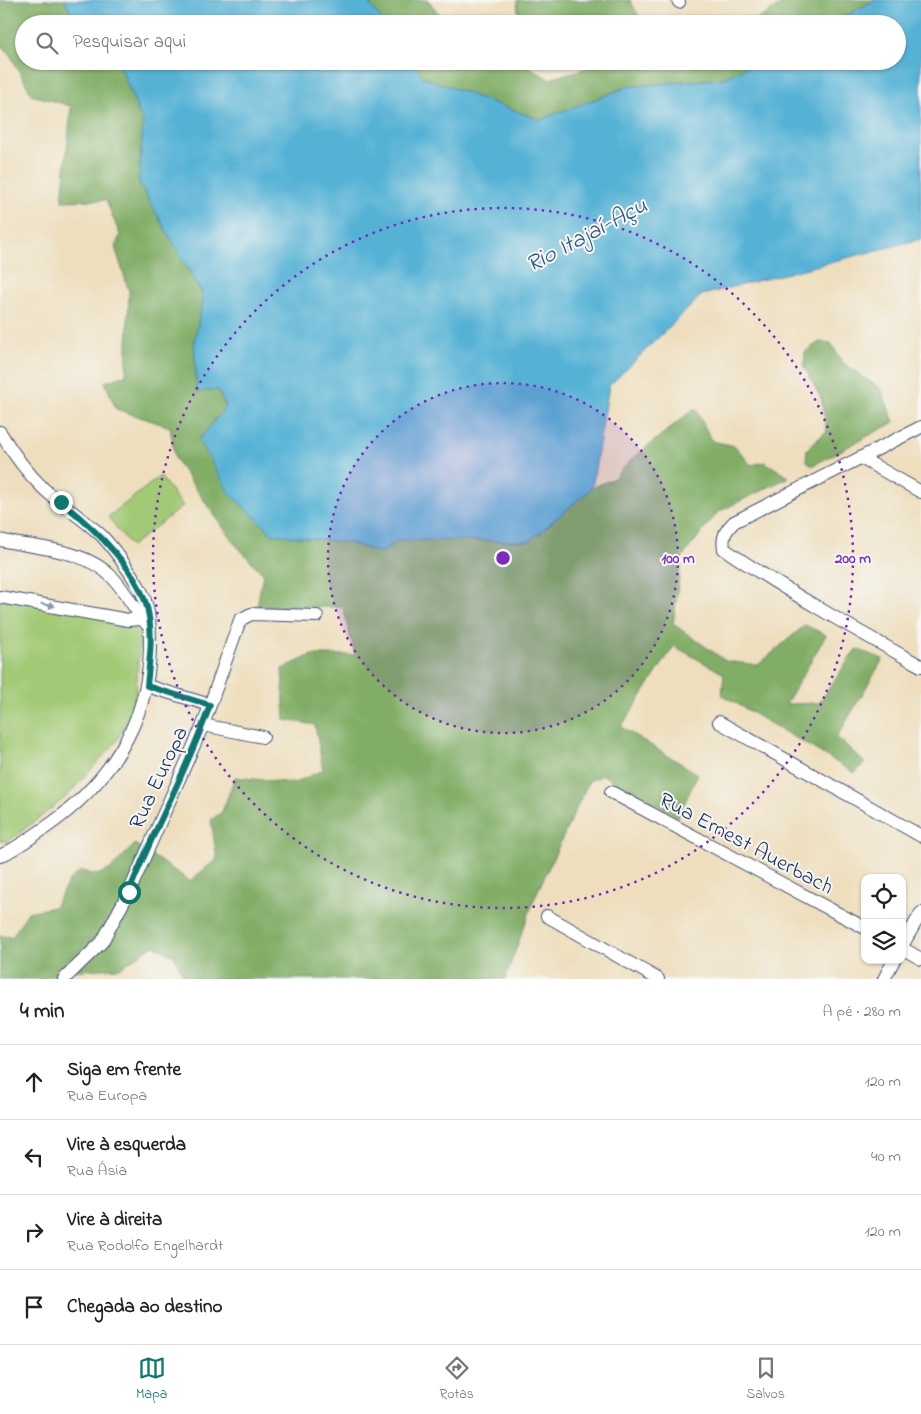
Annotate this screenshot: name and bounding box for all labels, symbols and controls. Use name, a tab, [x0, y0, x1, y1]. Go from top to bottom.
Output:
search box	[15, 15, 906, 70]
icon: search	[33, 29, 61, 57]
text: Pesquisar aqui	[73, 29, 186, 56]
water label: Rio Itajaí-Açu	[520, 189, 654, 283]
route end	[50, 491, 73, 514]
text: 100 m	[661, 548, 695, 570]
text: 200 m	[834, 548, 871, 570]
centre of rings	[494, 549, 512, 567]
one-way arrow	[40, 602, 56, 610]
street label: Rua Europa	[122, 722, 197, 835]
street label: Rua Ernest Auerbach	[653, 785, 839, 904]
map controls	[861, 874, 906, 964]
button: locate	[861, 874, 906, 919]
route start	[118, 881, 141, 904]
button: layers	[861, 919, 906, 964]
text: 4 min	[20, 997, 64, 1027]
text: A pé · 280 m	[823, 1000, 901, 1024]
text: Siga em frente	[67, 1057, 181, 1084]
icon: ahead	[20, 1068, 48, 1096]
text: 120 m	[865, 1070, 901, 1094]
text: Rua Europa	[67, 1084, 147, 1108]
text: Vire à esquerda	[67, 1132, 186, 1159]
icon: left	[20, 1143, 48, 1171]
text: 40 m	[871, 1145, 901, 1169]
text: Rua Ásia	[67, 1159, 127, 1183]
text: Vire à direita	[67, 1207, 162, 1234]
icon: right	[20, 1218, 48, 1246]
text: 120 m	[865, 1220, 901, 1244]
text: Rua Rodolfo Engelhardt	[67, 1234, 223, 1258]
icon: arrive	[20, 1293, 48, 1321]
text: Chegada ao destino	[67, 1294, 222, 1321]
tab: Mapa	[136, 1354, 167, 1405]
tab: Rotas	[440, 1354, 474, 1405]
tab: Salvos	[746, 1354, 785, 1405]

